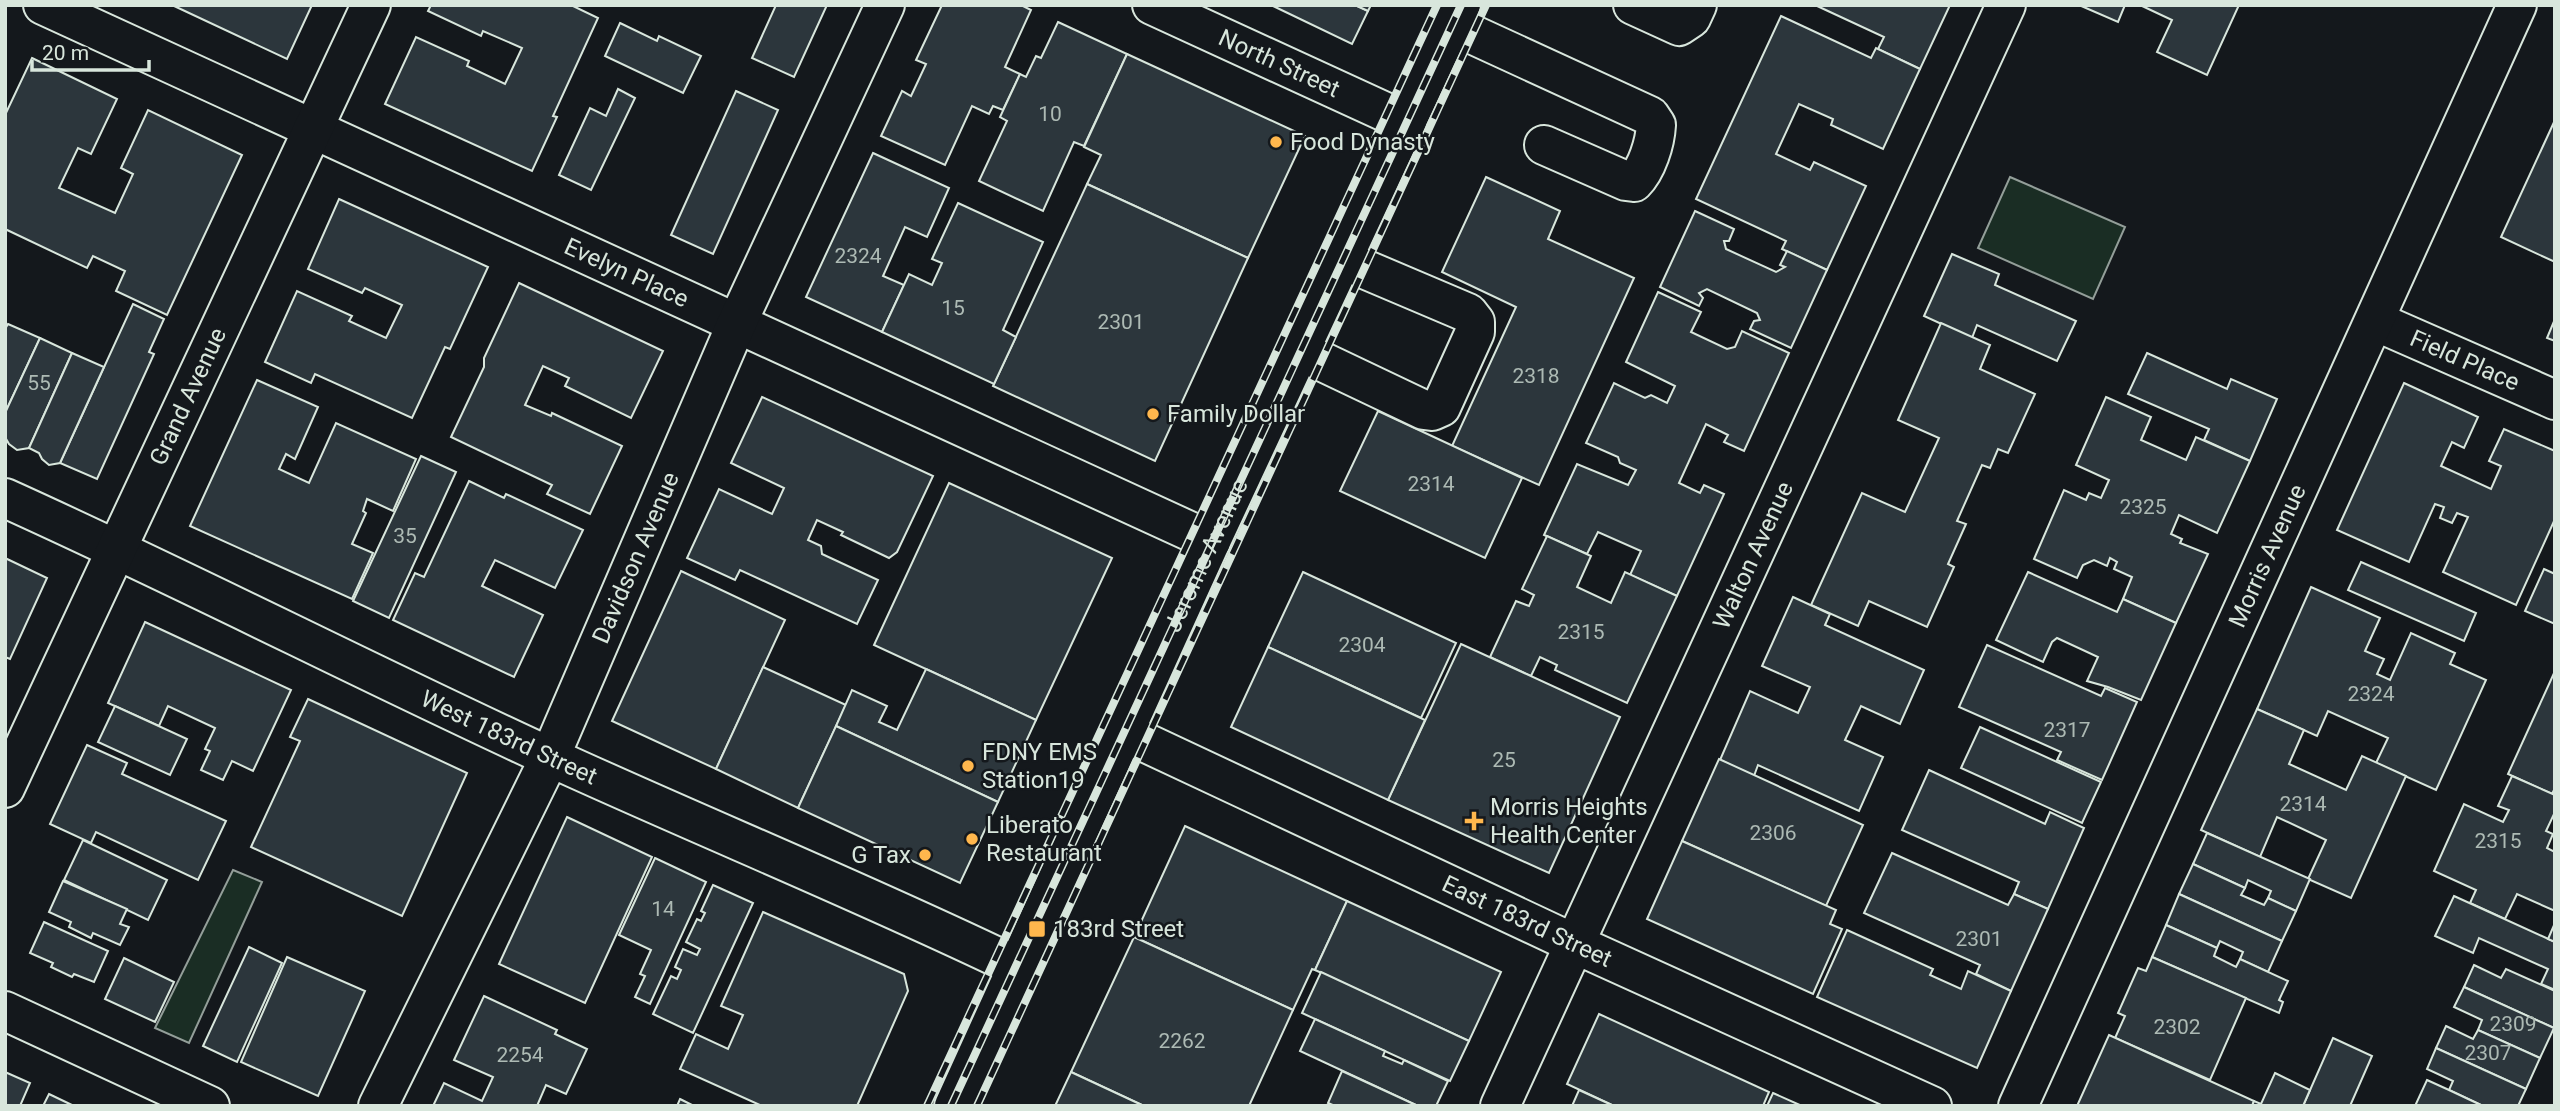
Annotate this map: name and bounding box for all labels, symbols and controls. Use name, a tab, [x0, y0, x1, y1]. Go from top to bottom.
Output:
street label: North Street	[1214, 24, 1344, 103]
scale bar	[32, 28, 149, 72]
text: 20 m	[42, 41, 89, 65]
house number: 10	[1038, 102, 1062, 126]
place label: Food Dynasty	[1290, 128, 1436, 156]
marker: Food Dynasty	[1268, 134, 1284, 150]
street label: Evelyn Place	[560, 232, 693, 313]
house number: 2324	[834, 244, 882, 268]
house number: 15	[941, 296, 965, 320]
house number: 2301	[1097, 310, 1145, 334]
street label: Grand Avenue	[144, 324, 232, 470]
street label: Field Place	[2406, 324, 2524, 397]
house number: 2318	[1512, 364, 1560, 388]
house number: 55	[27, 371, 51, 395]
place label: Family Dollar	[1167, 400, 1305, 428]
marker: Family Dollar	[1145, 406, 1161, 422]
street label: Davidson Avenue	[587, 468, 685, 648]
house number: 2314	[1407, 472, 1455, 496]
street label: Jerome Avenue	[1159, 474, 1254, 636]
street label: Walton Avenue	[1707, 477, 1799, 633]
street label: Morris Avenue	[2223, 480, 2312, 632]
house number: 2325	[2119, 495, 2167, 519]
house number: 35	[393, 524, 417, 548]
house number: 2315	[1557, 620, 1605, 644]
house number: 2304	[1338, 633, 1386, 657]
house number: 2324	[2347, 682, 2395, 706]
street label: West 183rd Street	[416, 684, 602, 791]
house number: 2317	[2043, 718, 2091, 742]
place label: FDNY EMS Station19	[982, 738, 1097, 794]
house number: 25	[1492, 748, 1516, 772]
marker: FDNY EMS Station19	[960, 758, 976, 774]
house number: 2314	[2279, 792, 2327, 816]
place label: Morris Heights Health Center	[1490, 793, 1648, 849]
place label: Liberato Restaurant	[986, 811, 1102, 867]
marker: Morris Heights Health Center	[1464, 811, 1484, 831]
house number: 2306	[1749, 821, 1797, 845]
house number: 2315	[2474, 829, 2522, 853]
marker: Liberato Restaurant	[964, 831, 980, 847]
place label: G Tax	[851, 841, 911, 869]
marker: G Tax	[917, 847, 933, 863]
street label: East 183rd Street	[1438, 870, 1617, 973]
house number: 14	[651, 897, 675, 921]
place label: 183rd Street	[1053, 915, 1184, 943]
marker: 183rd Street	[1027, 919, 1047, 939]
house number: 2301	[1955, 927, 2003, 951]
house number: 2309	[2489, 1012, 2537, 1036]
house number: 2302	[2153, 1015, 2201, 1039]
house number: 2262	[1158, 1029, 1206, 1053]
house number: 2307	[2464, 1041, 2512, 1065]
house number: 2254	[496, 1043, 544, 1067]

